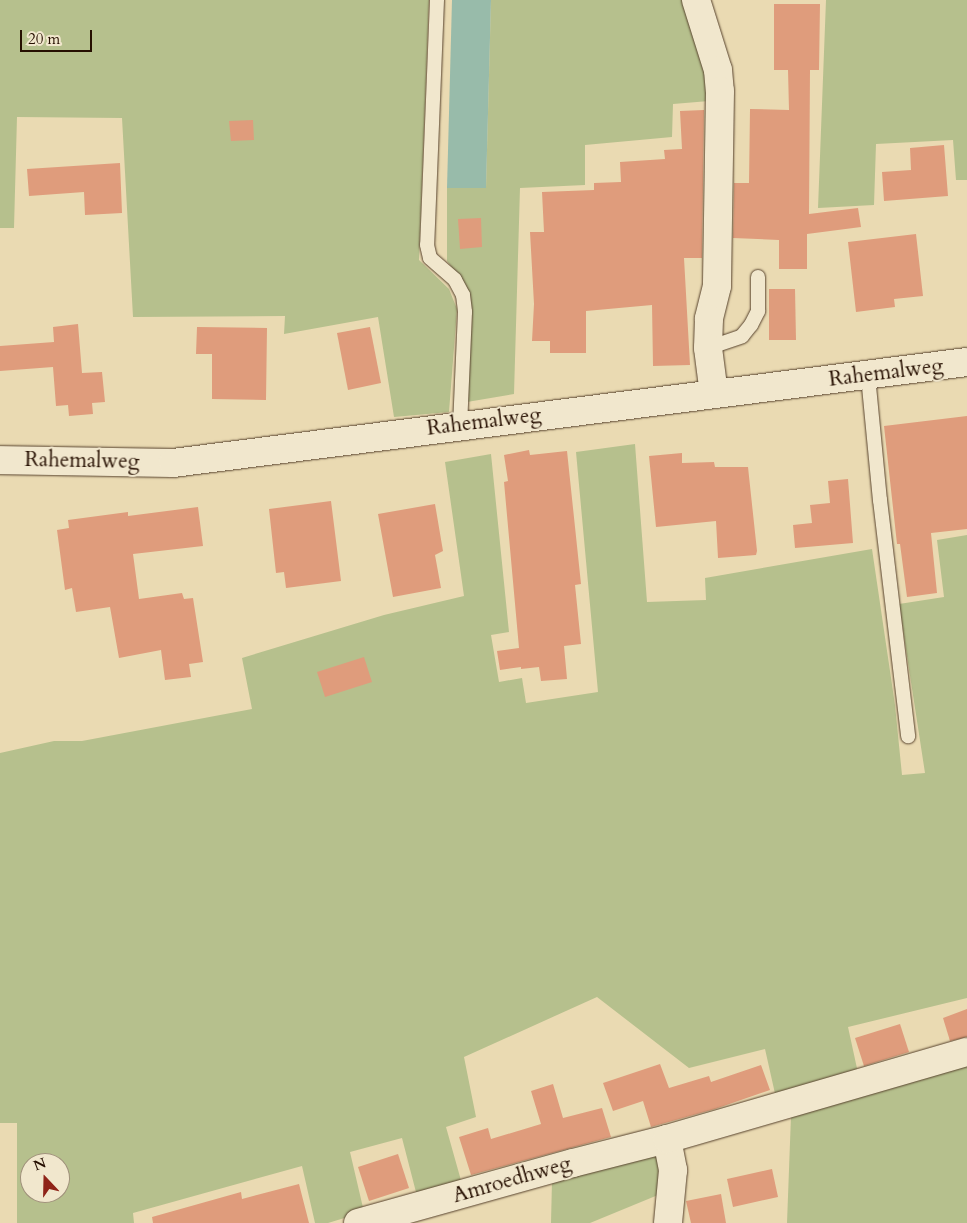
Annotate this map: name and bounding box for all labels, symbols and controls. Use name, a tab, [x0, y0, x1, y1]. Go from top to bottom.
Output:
scale bar	[22, 20, 95, 52]
text: 20 m	[28, 29, 60, 49]
street label: Rahemalweg	[827, 353, 945, 393]
street label: Rahemalweg	[425, 402, 543, 442]
street label: Rahemalweg	[24, 447, 140, 475]
street label: Amroedhweg	[450, 1151, 574, 1209]
north arrow	[20, 1153, 70, 1203]
text: N	[31, 1153, 49, 1176]

